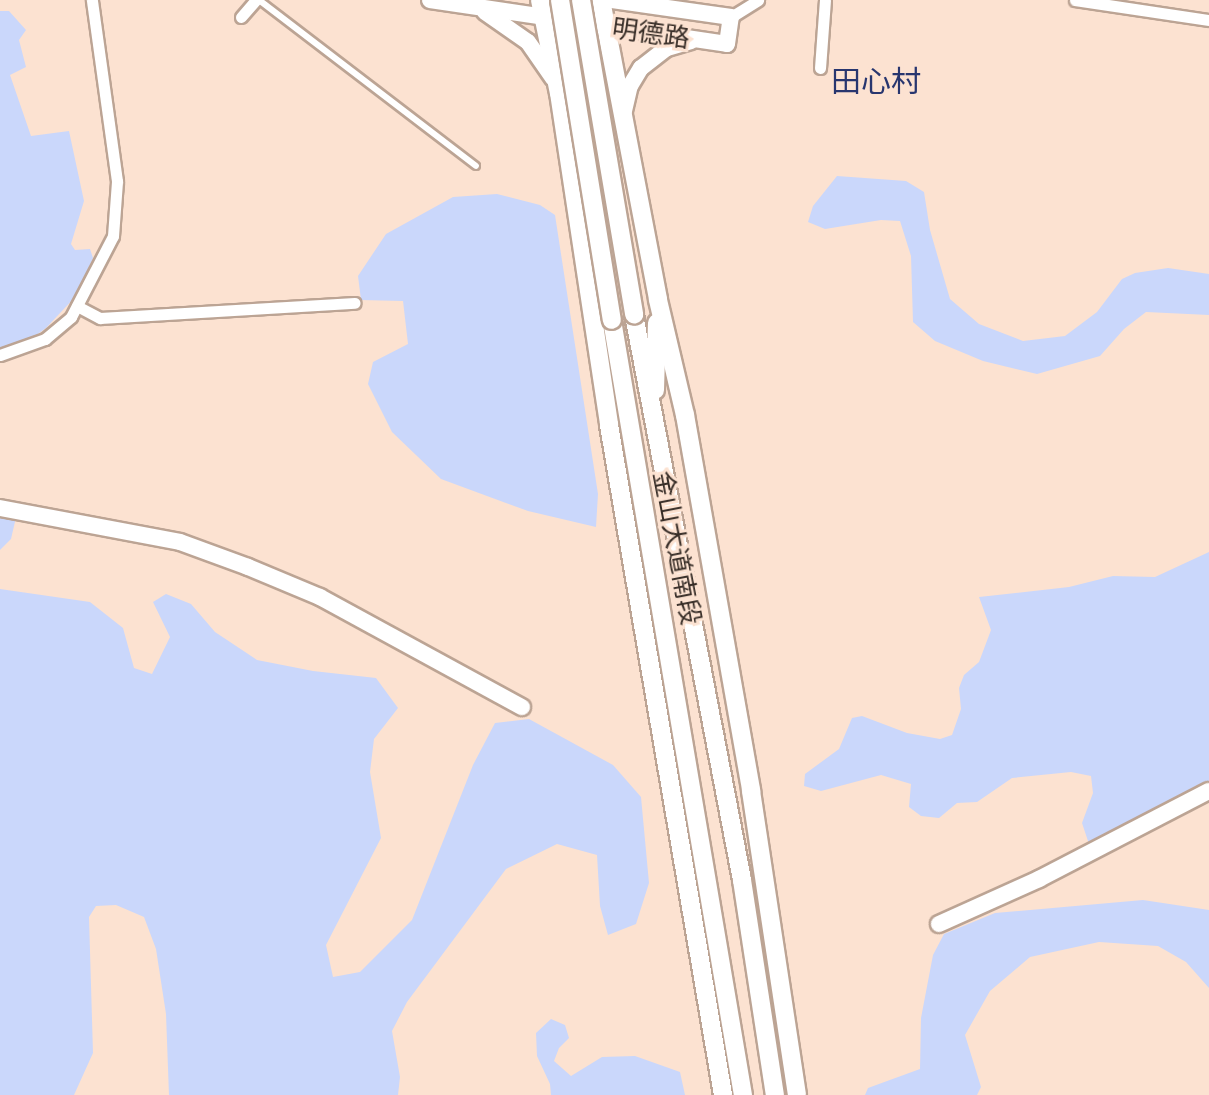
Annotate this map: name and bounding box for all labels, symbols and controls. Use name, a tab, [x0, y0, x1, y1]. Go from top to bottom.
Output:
street label: 明德路	[610, 12, 692, 54]
district label: 田心村	[831, 63, 921, 99]
street label: 金山大道南段	[647, 468, 707, 628]

